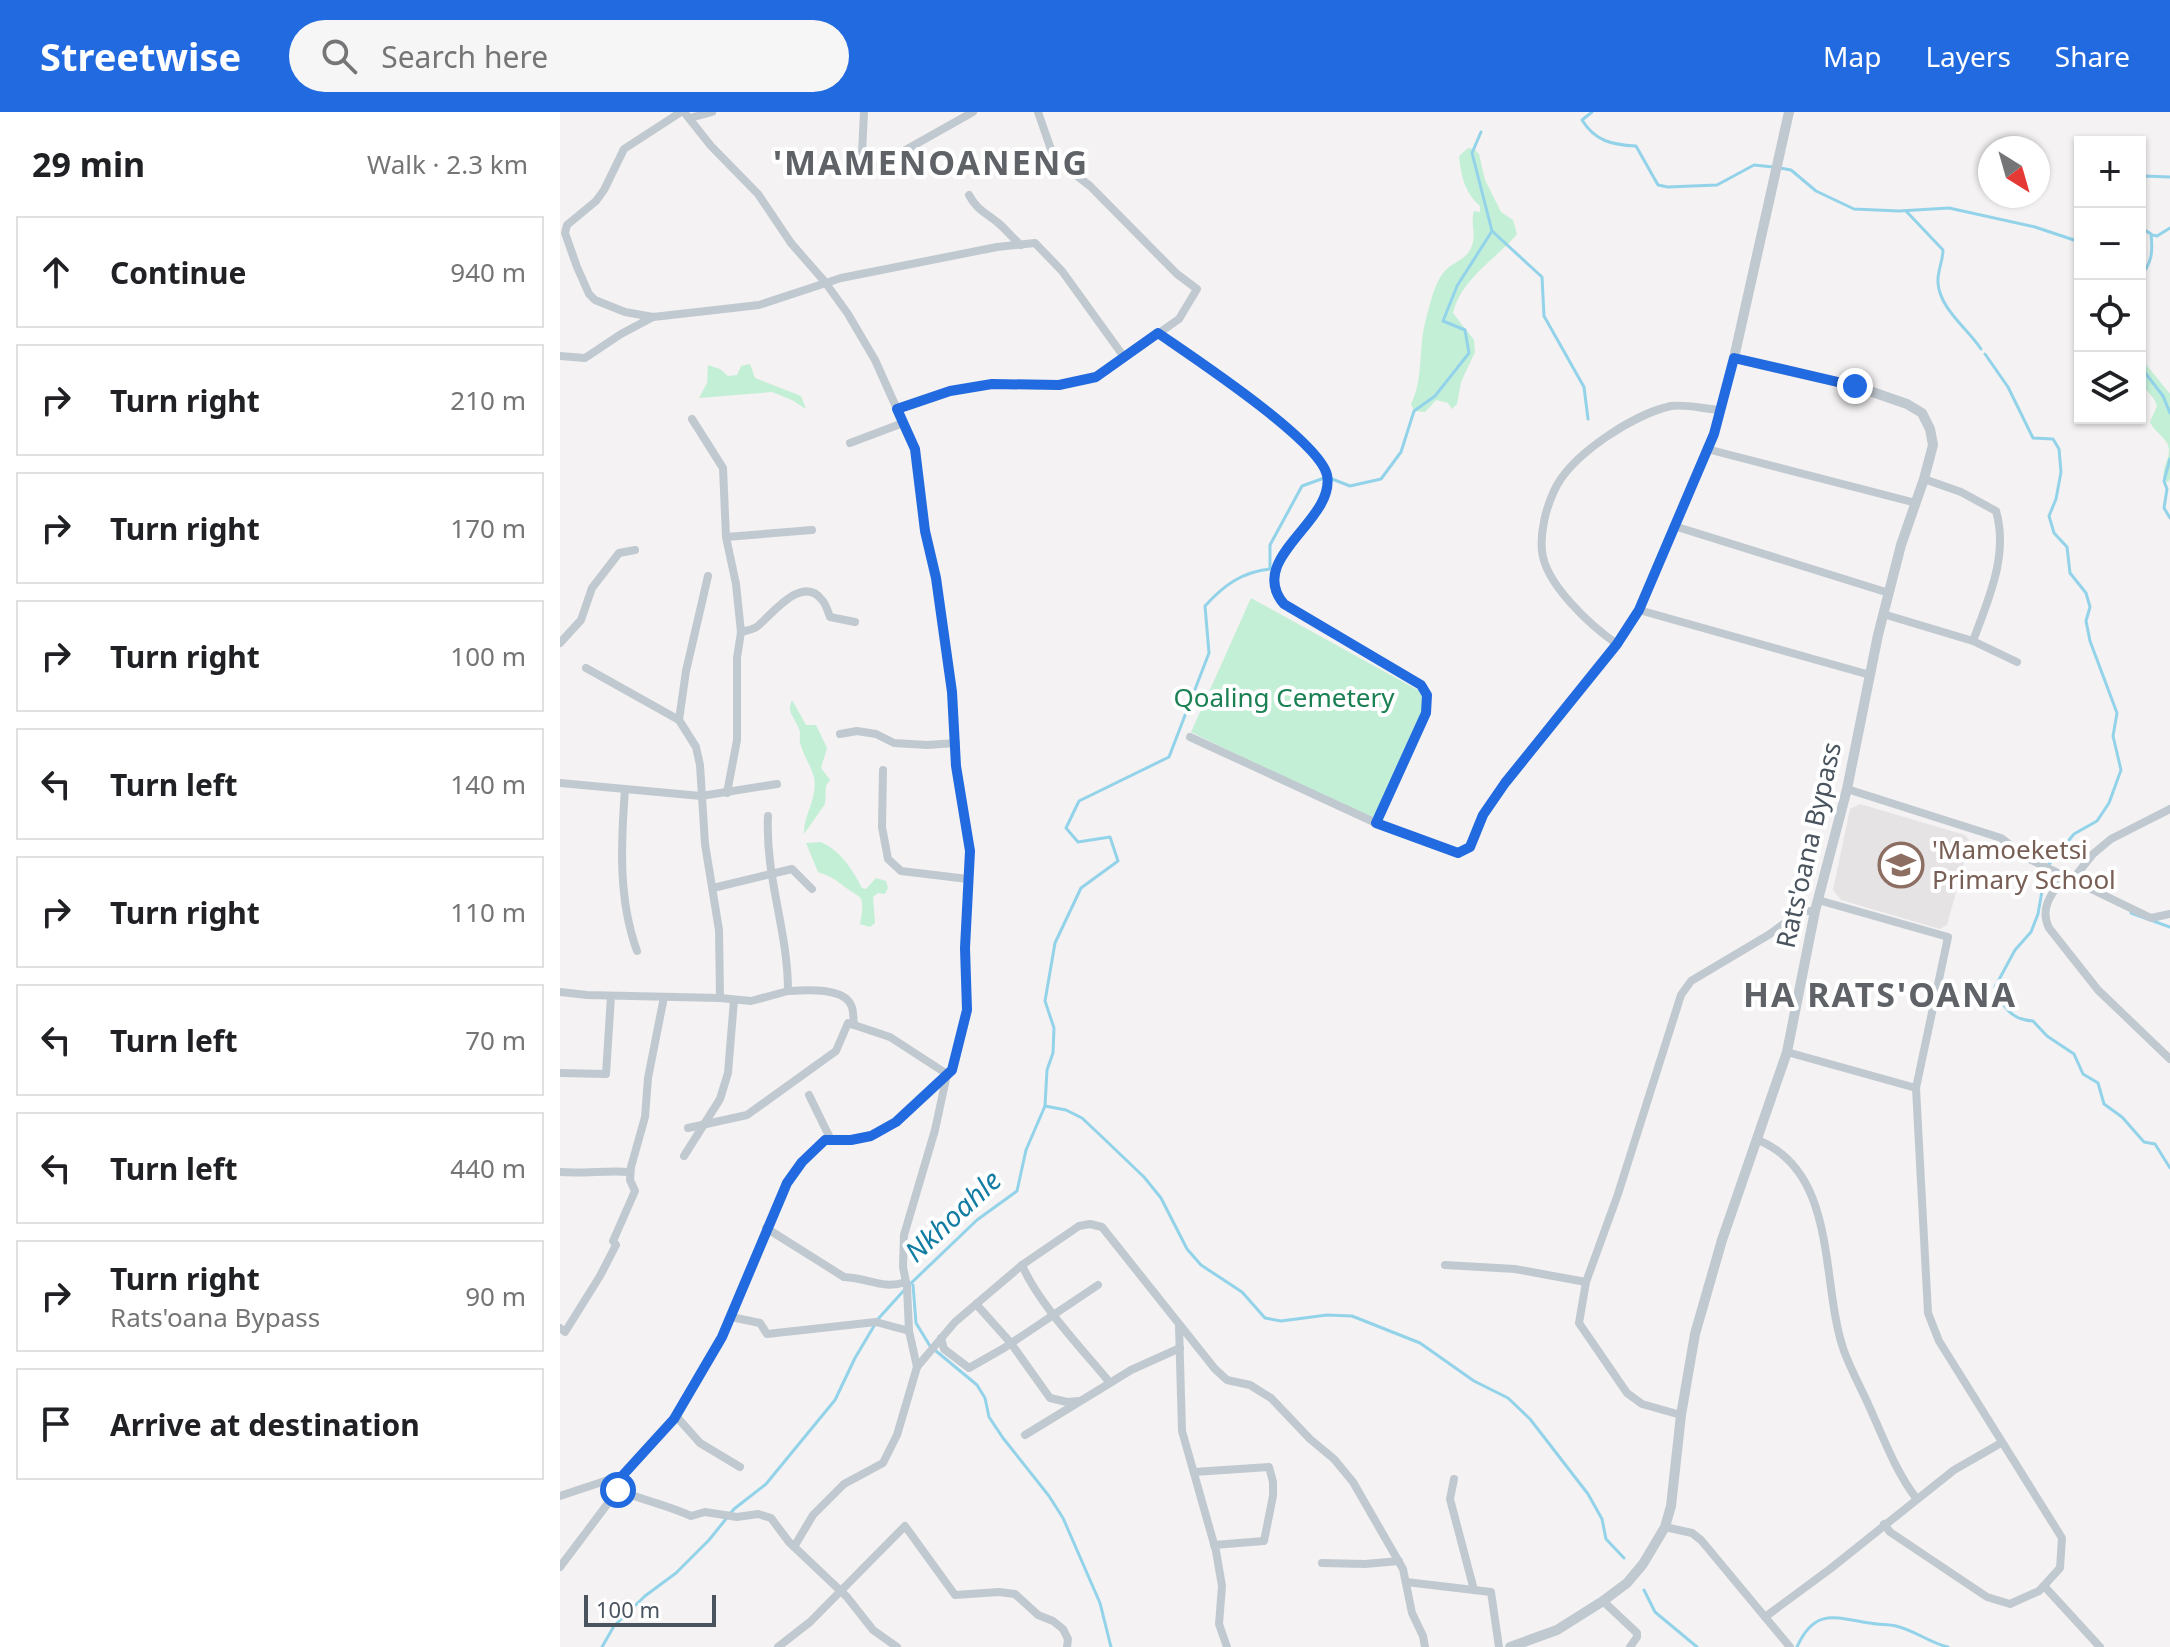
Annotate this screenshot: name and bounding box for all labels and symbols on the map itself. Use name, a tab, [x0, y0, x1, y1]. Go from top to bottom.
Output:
north arrow	[1978, 136, 2050, 208]
district label: 'MAMENOANENG	[773, 139, 1089, 185]
route end	[1837, 368, 1873, 404]
park label: Qoaling Cemetery	[1174, 679, 1395, 715]
street label: Rats'oana Bypass	[1767, 738, 1849, 951]
place label: 'Mamoeketsi Primary School	[1932, 831, 2116, 897]
school or university icon: 'Mamoeketsi Primary School	[1877, 841, 1925, 889]
district label: HA RATS'OANA	[1743, 971, 2017, 1017]
water label: Nkhoahle	[896, 1161, 1009, 1270]
route start	[600, 1472, 636, 1508]
scale bar	[584, 1591, 716, 1627]

